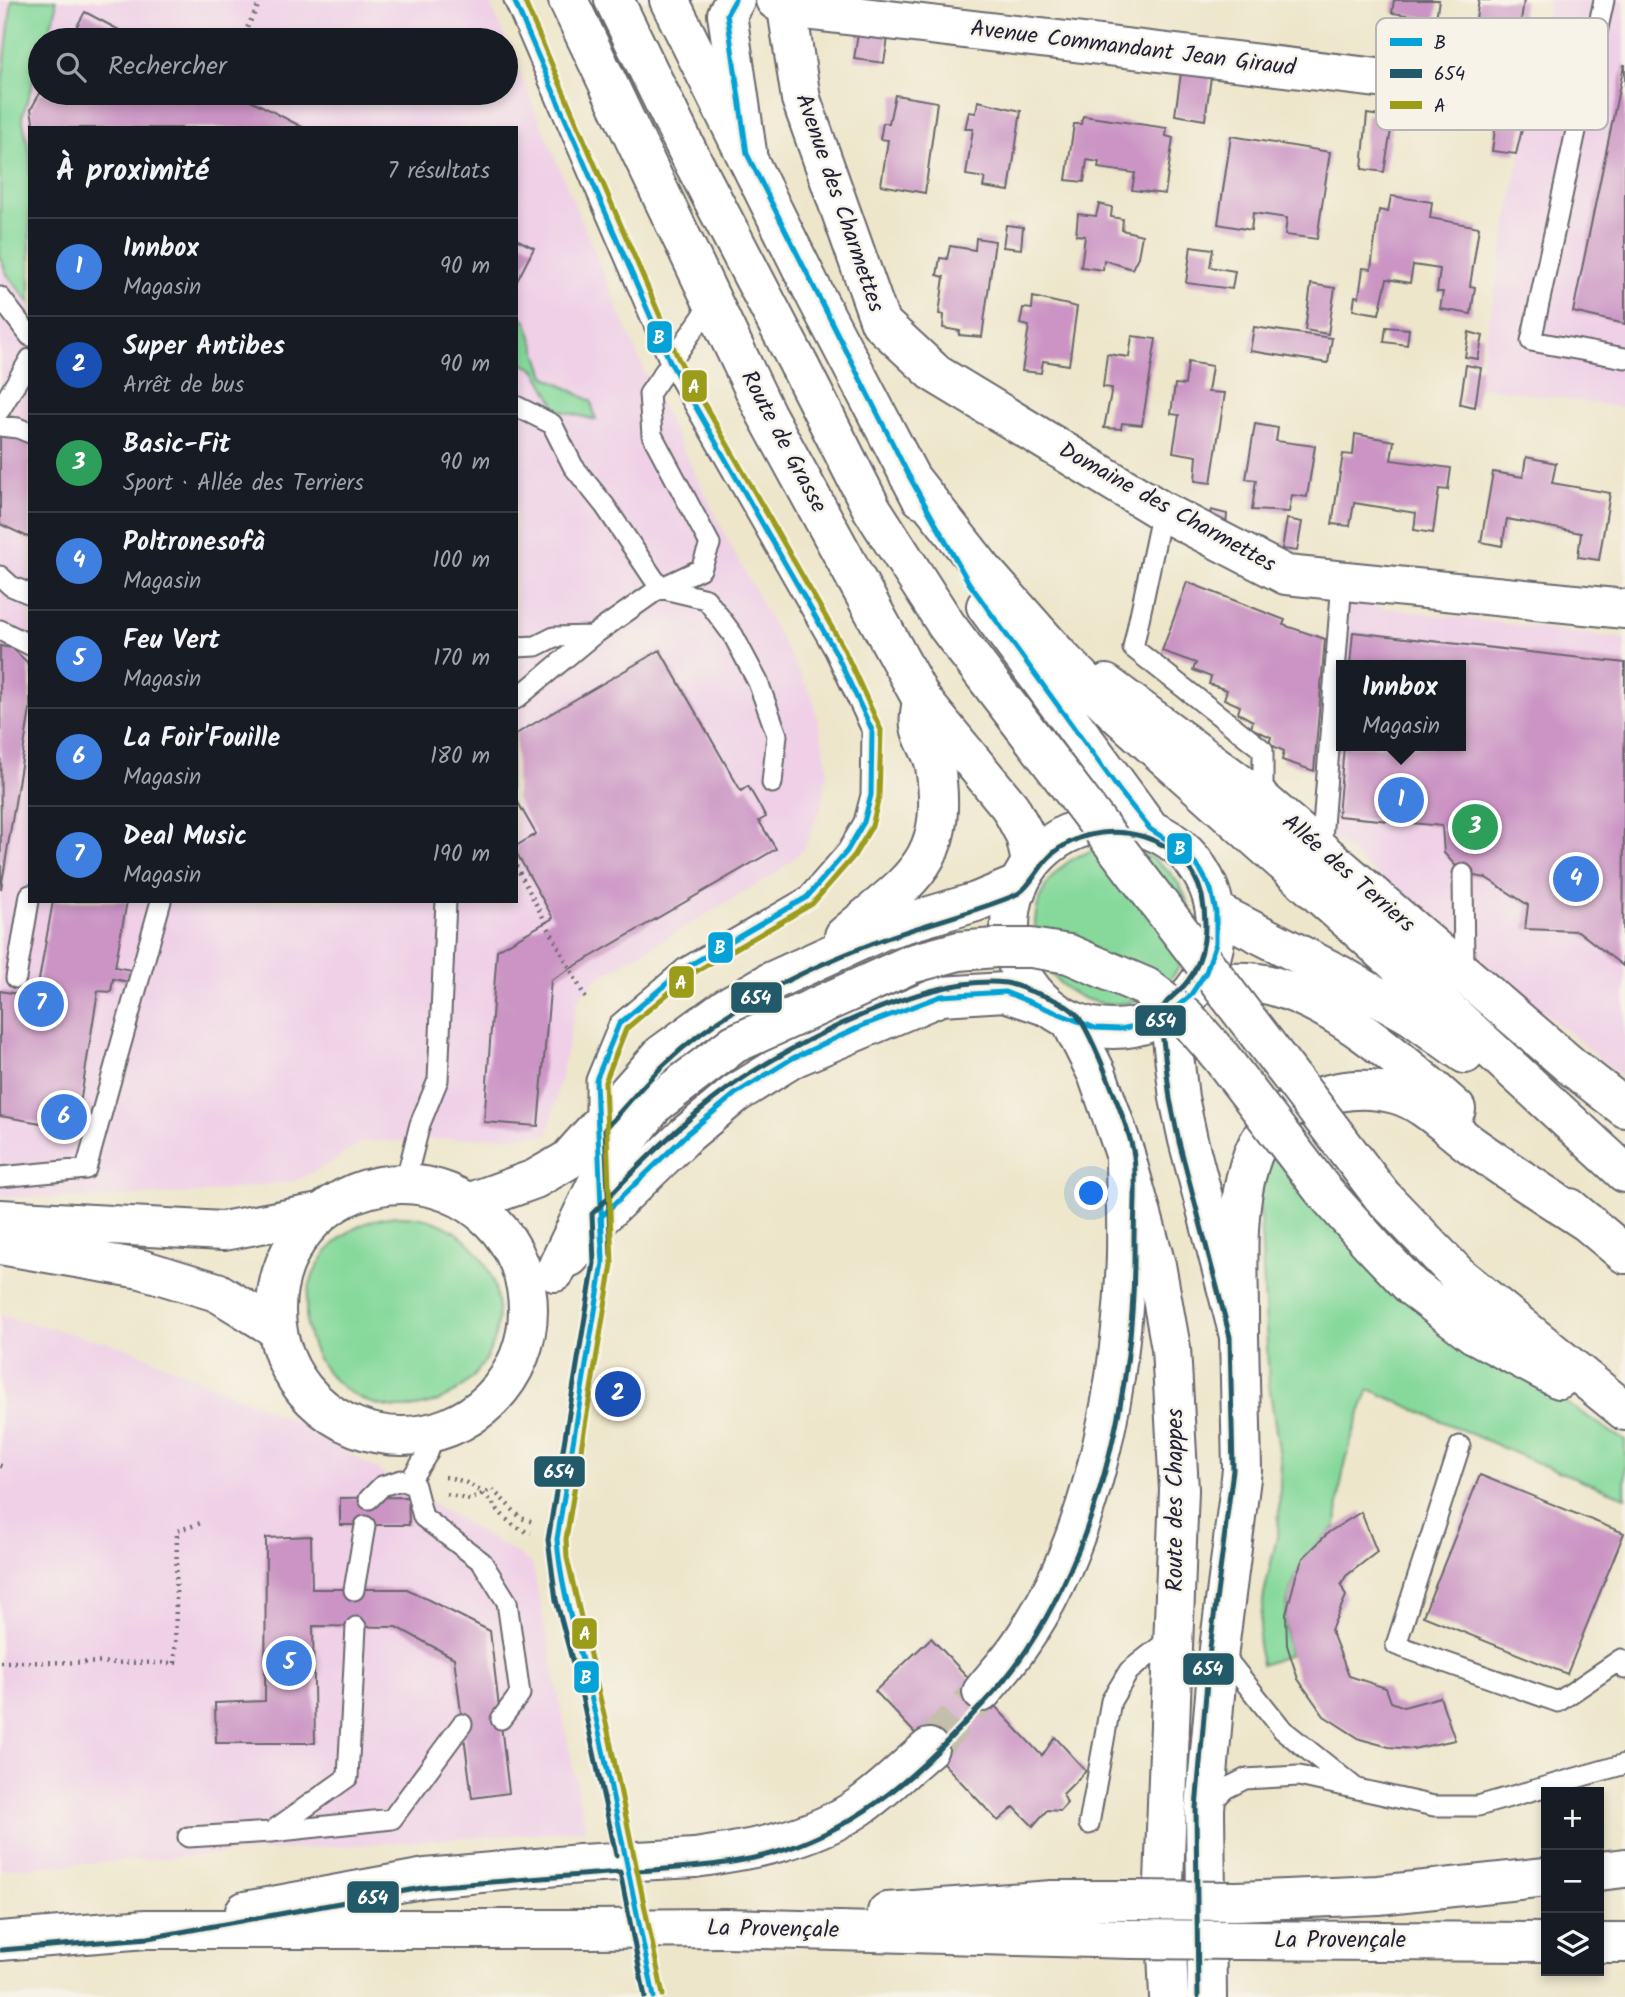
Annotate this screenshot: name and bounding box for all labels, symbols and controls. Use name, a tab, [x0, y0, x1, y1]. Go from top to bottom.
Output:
street label: Avenue Commandant Jean Giraud	[968, 11, 1298, 87]
legend	[1376, 18, 1608, 130]
search box	[28, 28, 518, 105]
text: B	[1434, 29, 1446, 59]
text: Rechercher	[108, 46, 227, 88]
icon: search	[52, 48, 90, 86]
text: 654	[1434, 60, 1465, 90]
street label: Avenue des Charmettes	[785, 89, 893, 317]
text: A	[1434, 92, 1446, 122]
text: À proximité	[56, 148, 209, 196]
text: 7 résultats	[388, 154, 490, 190]
text: Innbox	[123, 228, 199, 270]
text: 1	[76, 249, 82, 285]
text: 90 m	[440, 249, 490, 285]
text: Magasin	[123, 270, 201, 306]
line badge: B	[646, 320, 673, 354]
text: B	[653, 324, 665, 354]
text: Super Antibes	[123, 326, 285, 368]
text: 2	[72, 347, 86, 383]
text: 90 m	[440, 347, 490, 383]
street label: Route de Grasse	[730, 364, 836, 520]
text: Arrêt de bus	[123, 368, 244, 404]
line badge: A	[681, 369, 708, 403]
text: A	[688, 373, 700, 403]
text: Basic-Fit	[123, 424, 230, 466]
street label: Domaine des Charmettes	[1052, 433, 1282, 583]
text: 3	[73, 445, 85, 481]
text: 90 m	[440, 445, 490, 481]
text: Sport · Allée des Terriers	[123, 466, 364, 502]
text: Poltronesofà	[123, 522, 265, 564]
text: 4	[73, 543, 85, 579]
text: 100 m	[432, 543, 490, 579]
text: Magasin	[123, 564, 201, 600]
text: Feu Vert	[123, 620, 220, 662]
text: 5	[73, 641, 85, 677]
text: 170 m	[433, 641, 490, 677]
popup	[1336, 660, 1466, 751]
text: Magasin	[123, 662, 201, 698]
text: Innbox	[1362, 667, 1438, 709]
text: Magasin	[1362, 709, 1440, 745]
text: La Foir'Fouille	[123, 718, 280, 760]
text: 6	[73, 739, 85, 775]
text: 180 m	[430, 739, 490, 775]
text: Magasin	[123, 760, 201, 796]
pin: 1	[1378, 774, 1424, 826]
pin: 3	[1452, 801, 1498, 853]
street label: Allée des Terriers	[1273, 806, 1423, 942]
text: Deal Music	[123, 816, 247, 858]
line badge: B	[1166, 832, 1193, 865]
text: B	[1174, 835, 1186, 865]
text: 7	[74, 837, 84, 873]
text: 190 m	[433, 837, 490, 873]
pin: 4	[1553, 853, 1599, 905]
text: Magasin	[123, 858, 201, 894]
line badge: B	[707, 931, 734, 964]
text: B	[714, 934, 726, 964]
line badge: A	[668, 965, 695, 999]
text: A	[675, 969, 687, 999]
pin: 7	[18, 978, 64, 1030]
line badge: 654	[730, 981, 783, 1014]
text: 654	[741, 984, 772, 1014]
line badge: 654	[1134, 1004, 1187, 1037]
text: 654	[1146, 1007, 1177, 1037]
pin: 6	[41, 1091, 87, 1143]
your location	[1074, 1176, 1108, 1210]
pin: 2	[595, 1368, 641, 1420]
street label: Route des Chappes	[1158, 1408, 1194, 1592]
line badge: 654	[533, 1455, 586, 1488]
text: 654	[544, 1458, 575, 1488]
line badge: A	[571, 1617, 598, 1650]
text: A	[579, 1620, 591, 1650]
pin: 5	[266, 1637, 312, 1689]
line badge: 654	[1182, 1652, 1235, 1686]
text: 654	[1193, 1655, 1224, 1685]
line badge: B	[573, 1660, 600, 1694]
text: B	[580, 1664, 592, 1694]
map controls	[1541, 1787, 1604, 1976]
button: +	[1541, 1787, 1604, 1850]
button: −	[1541, 1850, 1604, 1913]
line badge: 654	[346, 1880, 400, 1914]
text: 654	[358, 1884, 389, 1914]
street label: La Provençale	[706, 1911, 840, 1949]
button: layers	[1541, 1913, 1604, 1976]
street label: La Provençale	[1274, 1923, 1406, 1959]

